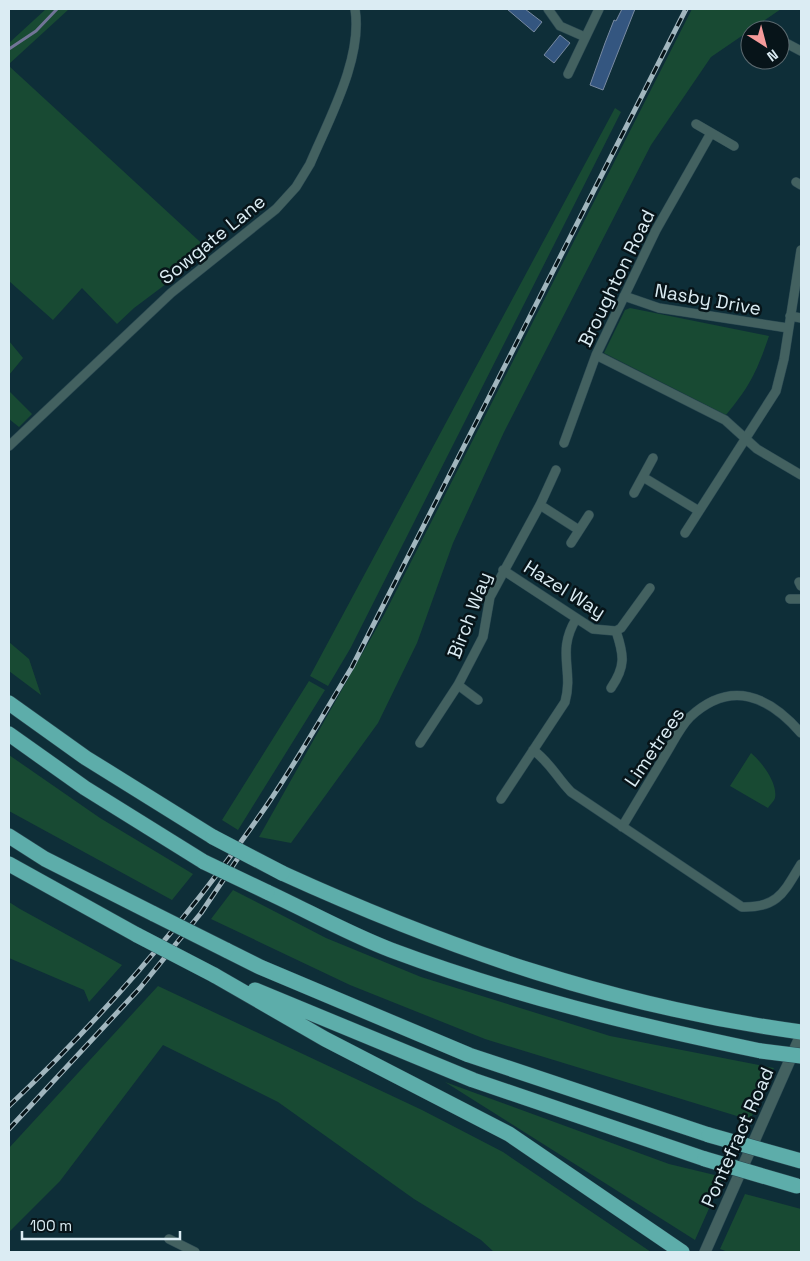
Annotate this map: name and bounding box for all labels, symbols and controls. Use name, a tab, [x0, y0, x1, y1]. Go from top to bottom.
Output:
north arrow	[740, 20, 790, 70]
text: N	[764, 45, 782, 66]
street label: Sowgate Lane	[154, 189, 270, 290]
street label: Broughton Road	[572, 205, 660, 351]
street label: Nasby Drive	[653, 278, 763, 321]
street label: Hazel Way	[519, 554, 611, 624]
street label: Birch Way	[442, 568, 497, 662]
street label: Limetrees	[619, 703, 690, 792]
street label: Pontefract Road	[695, 1063, 780, 1211]
scale bar	[22, 1208, 180, 1240]
text: 100 m	[30, 1216, 72, 1235]

